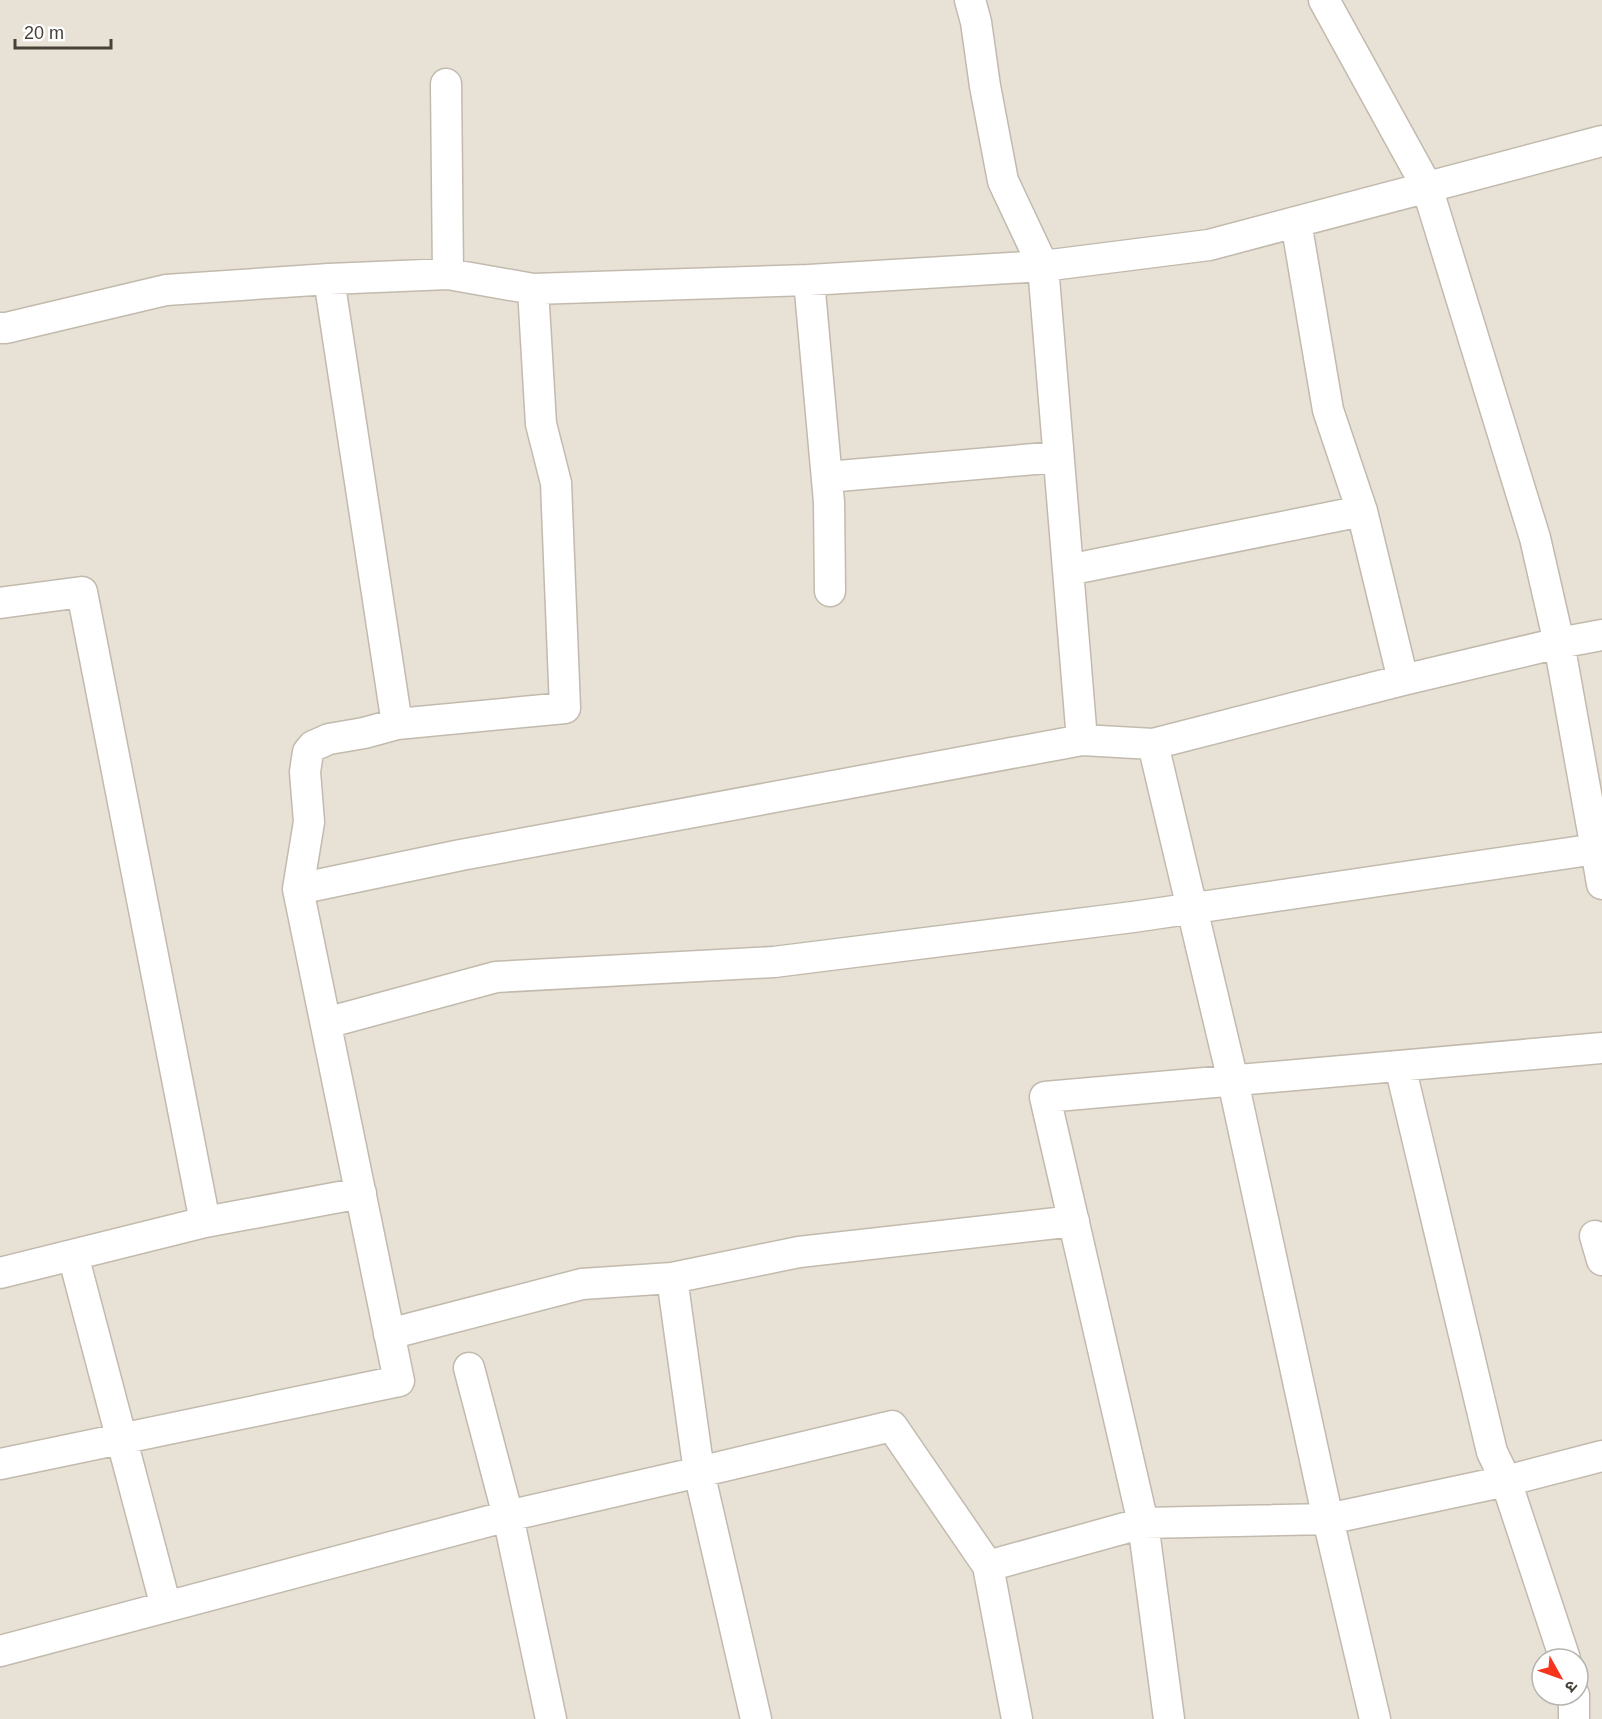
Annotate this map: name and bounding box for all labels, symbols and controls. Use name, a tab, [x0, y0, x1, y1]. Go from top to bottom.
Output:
scale bar	[15, 12, 111, 50]
text: 20 m	[24, 23, 64, 43]
north arrow	[1530, 1647, 1590, 1707]
text: उ	[1561, 1677, 1581, 1696]

